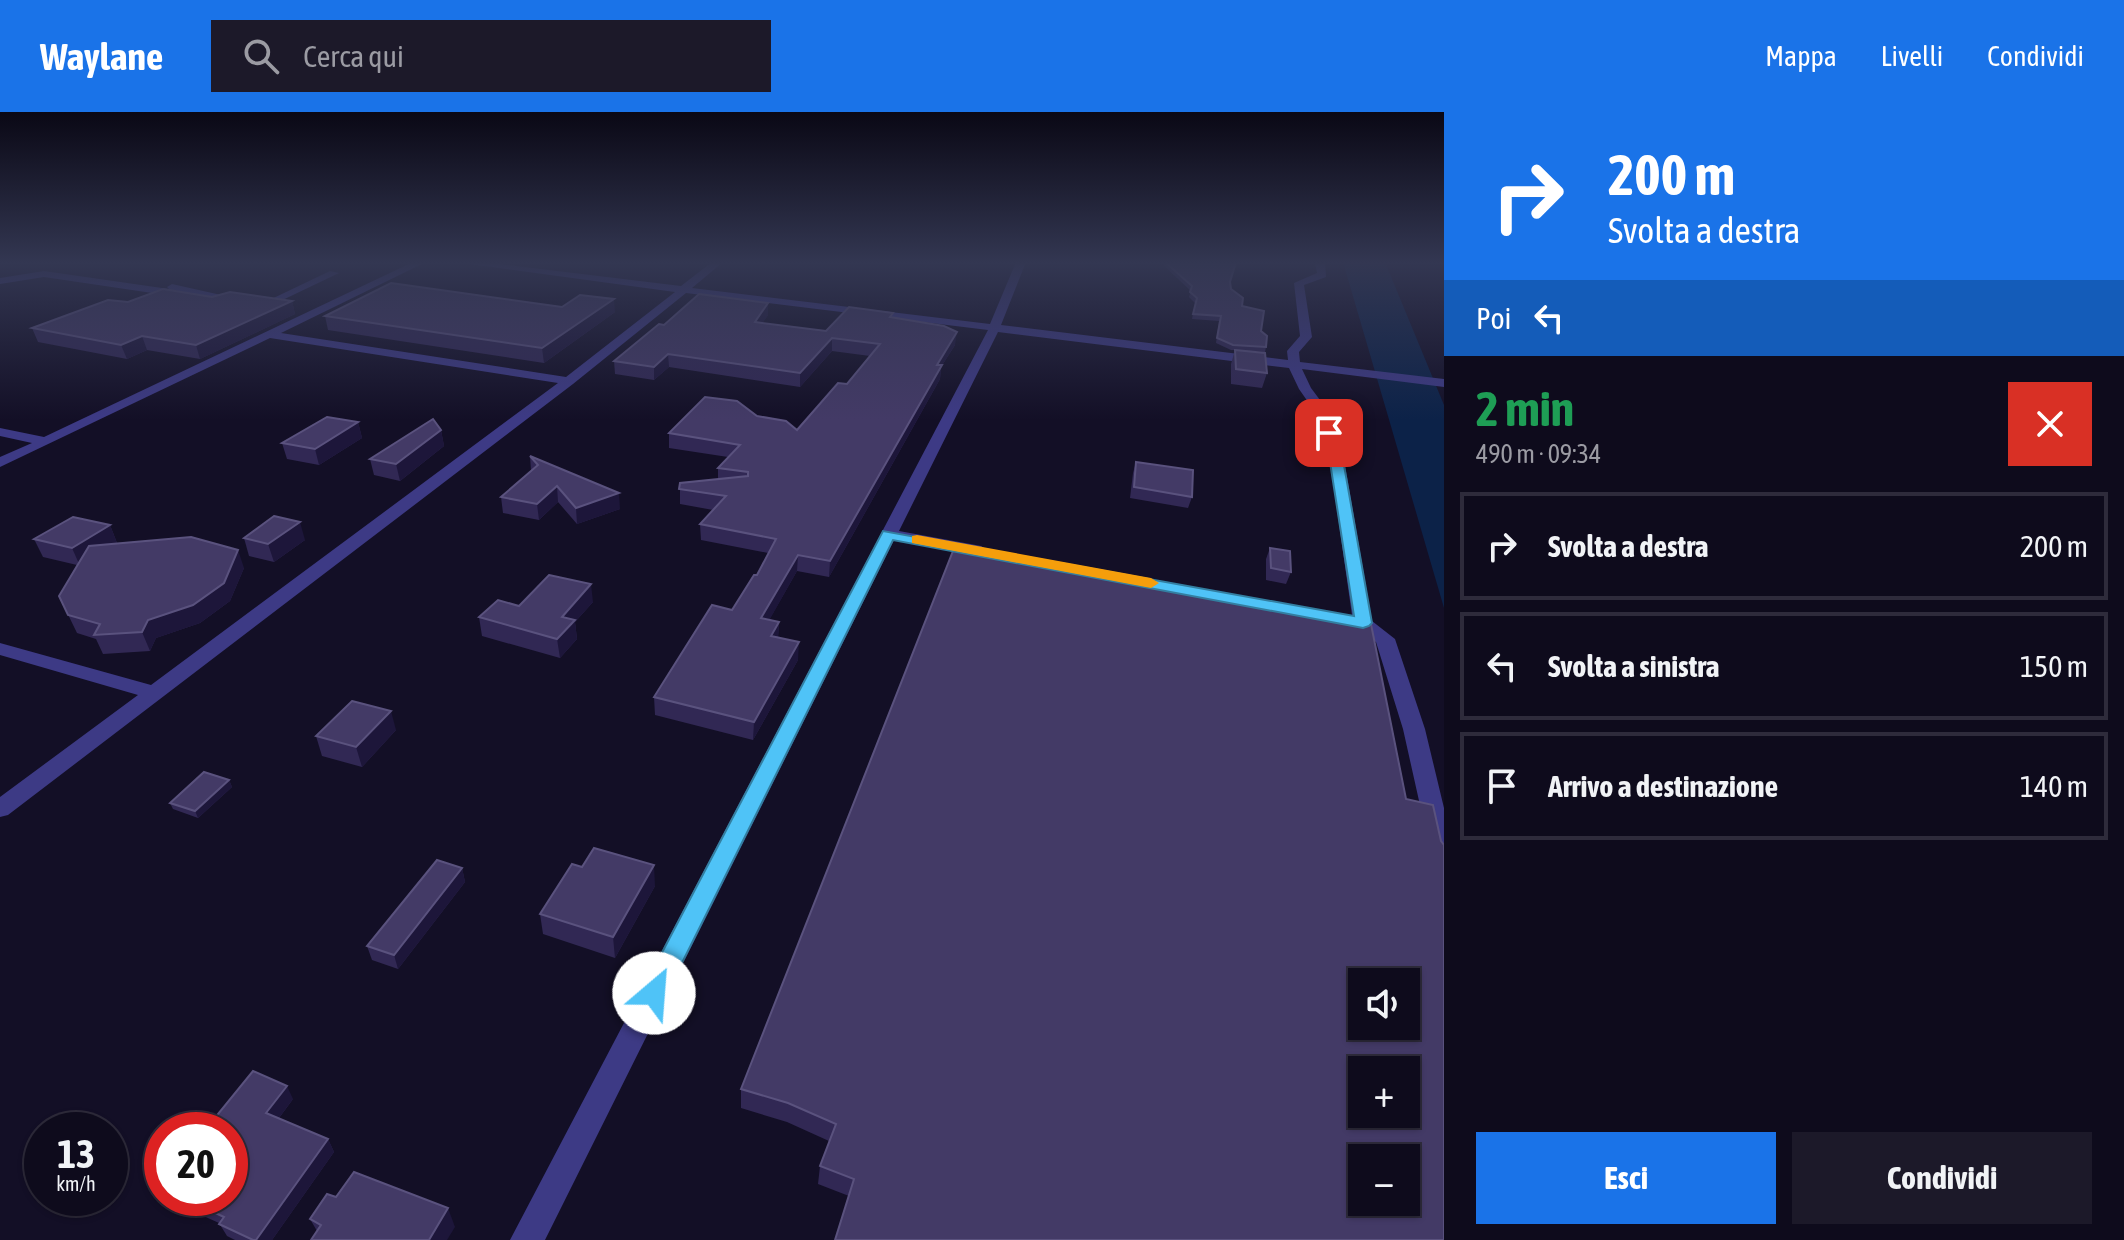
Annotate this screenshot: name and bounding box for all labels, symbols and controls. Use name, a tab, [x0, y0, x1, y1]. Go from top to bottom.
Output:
search box	[211, 20, 771, 92]
icon: search	[239, 34, 283, 78]
text: Waylane	[40, 35, 163, 78]
text: Cerca qui	[303, 39, 404, 73]
text: Mappa	[1765, 40, 1837, 72]
text: Livelli	[1881, 40, 1943, 72]
text: Condividi	[1987, 40, 2084, 72]
text: 200 m	[1608, 143, 1735, 207]
icon: right	[1476, 144, 1580, 248]
text: Svolta a destra	[1608, 209, 1801, 251]
icon: left	[1527, 296, 1571, 340]
text: Poi	[1476, 301, 1511, 335]
text: 2 min	[1476, 381, 1574, 436]
button: close	[2008, 382, 2092, 466]
pin	[1295, 399, 1363, 467]
icon: arrive	[1307, 411, 1351, 455]
text: 490 m · 09:34	[1476, 439, 1601, 469]
icon: right	[1480, 524, 1524, 568]
text: Svolta a destra	[1548, 529, 1708, 563]
text: 200 m	[2020, 529, 2088, 563]
icon: left	[1480, 644, 1524, 688]
text: Svolta a sinistra	[1548, 649, 1720, 683]
text: 150 m	[2020, 649, 2088, 683]
icon: arrive	[1480, 764, 1524, 808]
text: Arrivo a destinazione	[1548, 769, 1778, 803]
text: 140 m	[2020, 769, 2088, 803]
position arrow	[612, 951, 696, 1035]
map controls	[1348, 968, 1420, 1216]
button: sound	[1348, 968, 1420, 1040]
button: +	[1348, 1056, 1420, 1128]
speed limit sign: 20	[144, 1112, 248, 1216]
text: 13	[57, 1131, 95, 1176]
button: Esci	[1476, 1132, 1776, 1224]
button: Condividi	[1792, 1132, 2092, 1224]
button: −	[1348, 1144, 1420, 1216]
text: km/h	[56, 1172, 96, 1195]

